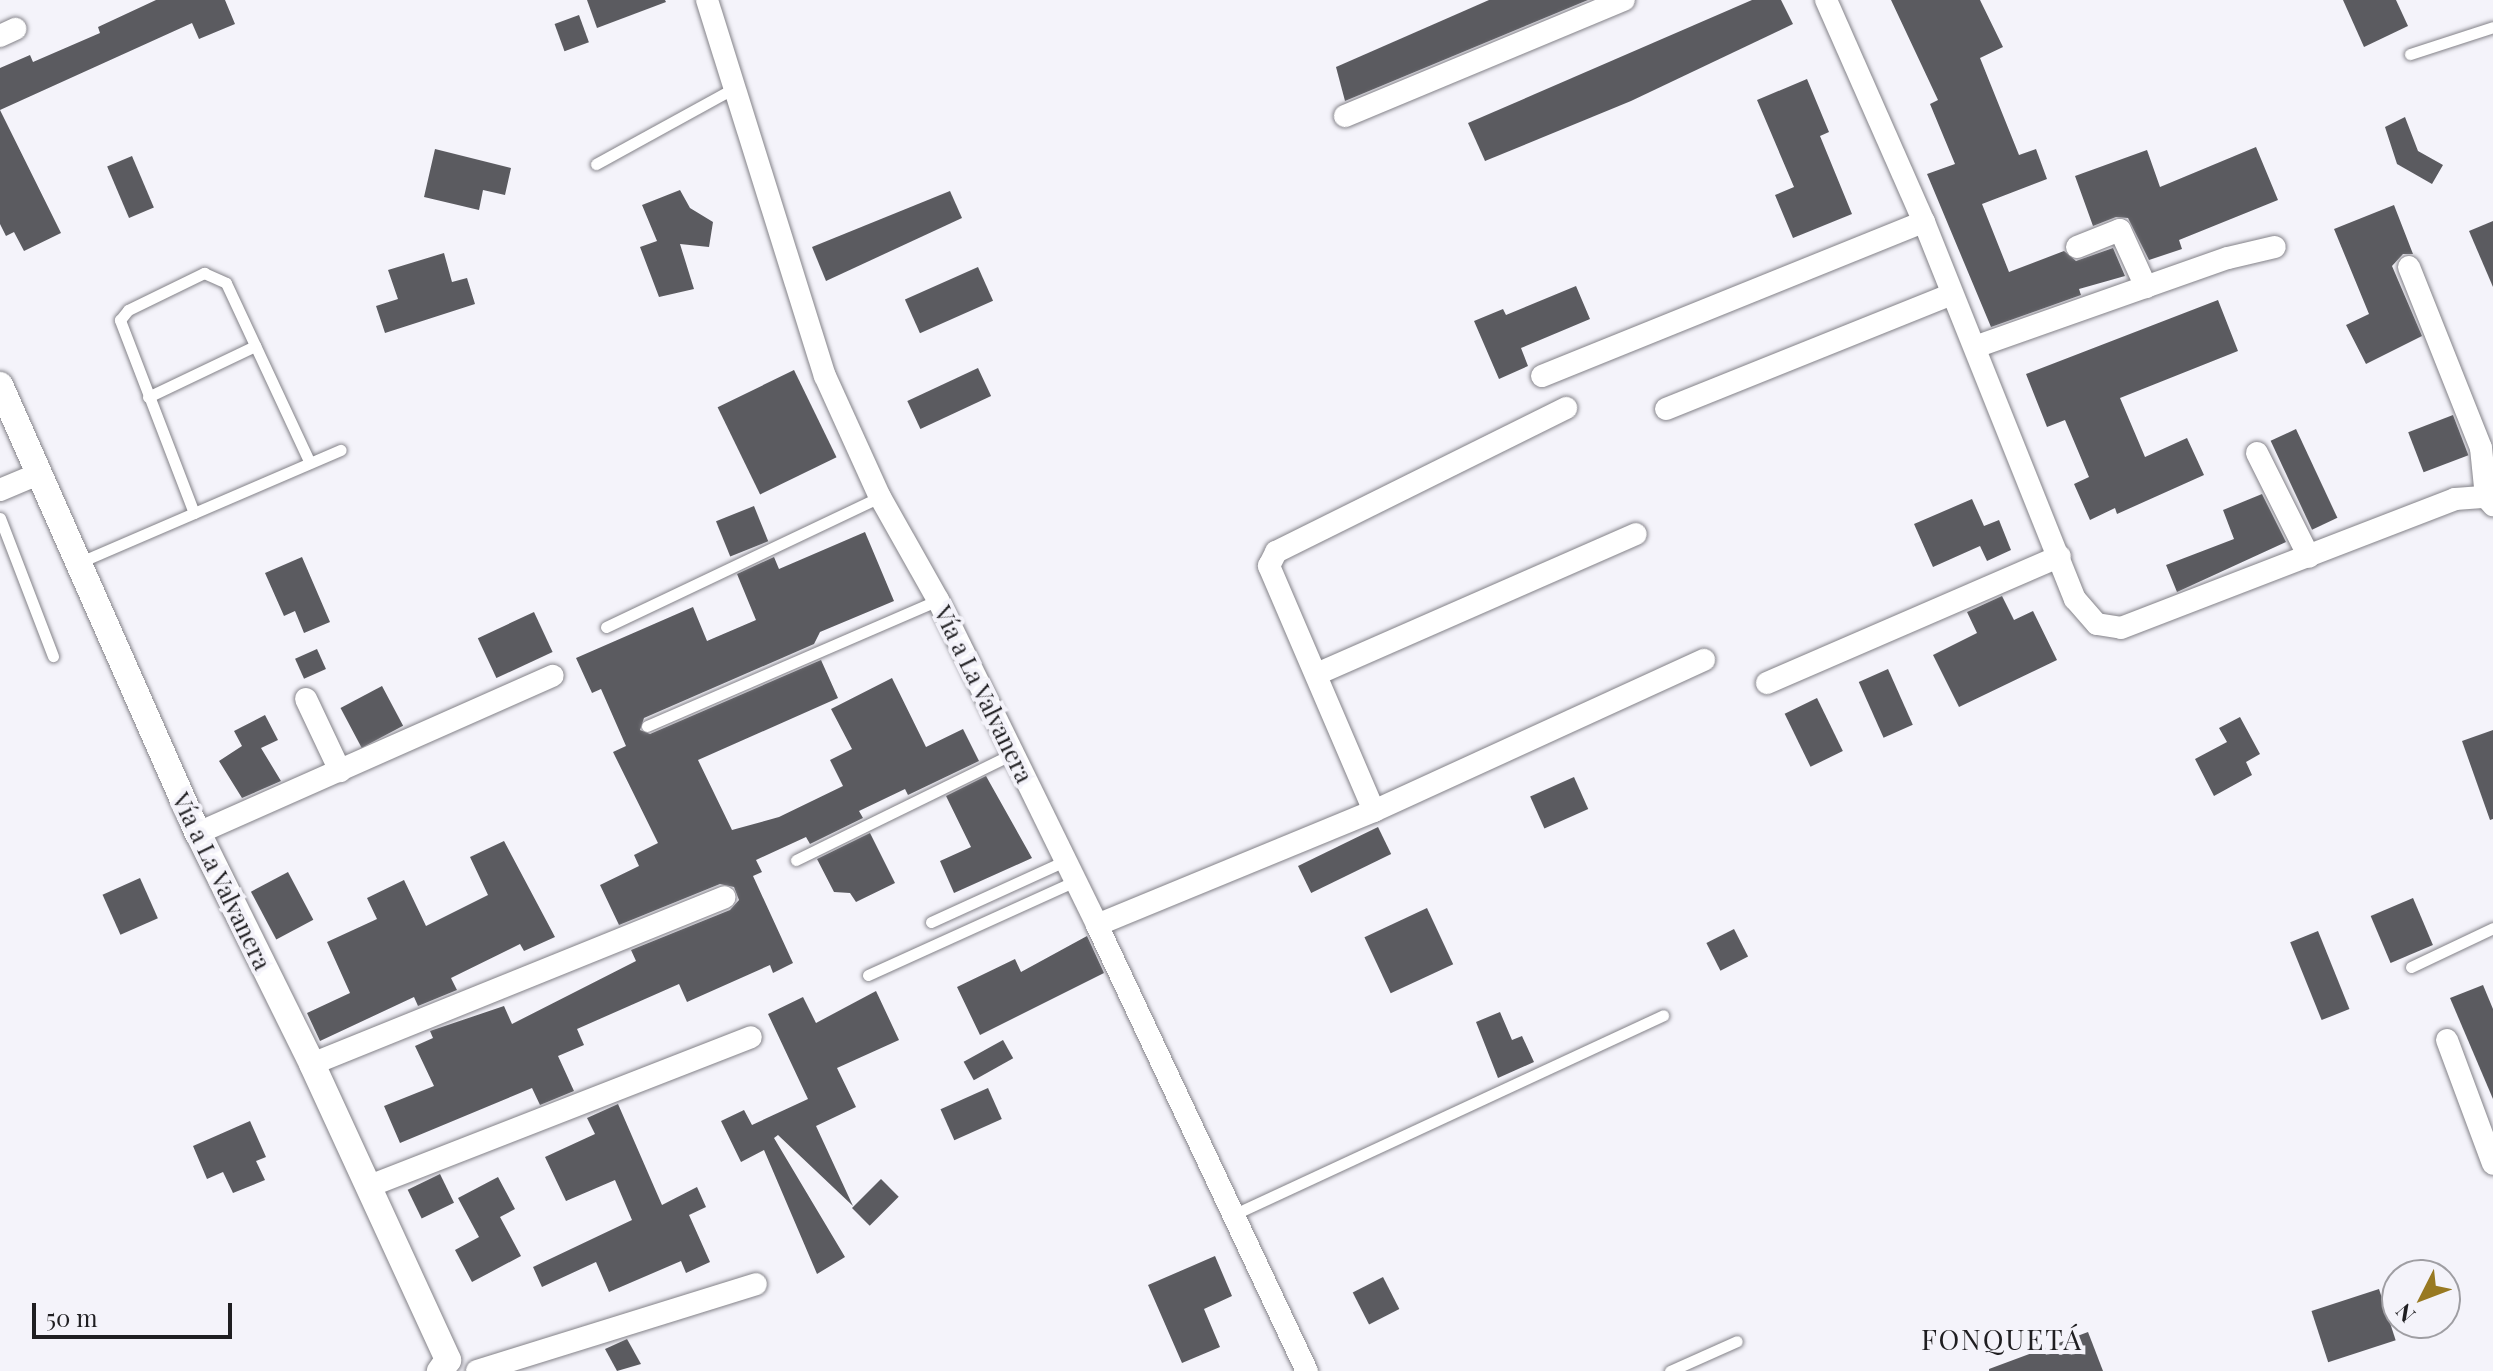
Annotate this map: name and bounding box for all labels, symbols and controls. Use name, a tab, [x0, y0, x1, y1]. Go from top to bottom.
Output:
street label: Vía a La Valvanera	[928, 600, 1040, 788]
street label: Vía a La Valvanera	[166, 787, 278, 975]
north arrow	[2381, 1259, 2461, 1339]
scale bar	[36, 1287, 236, 1337]
text: N	[2388, 1298, 2421, 1330]
text: 50 m	[46, 1301, 98, 1333]
district label: FONQUETÁ	[1921, 1322, 2083, 1356]

